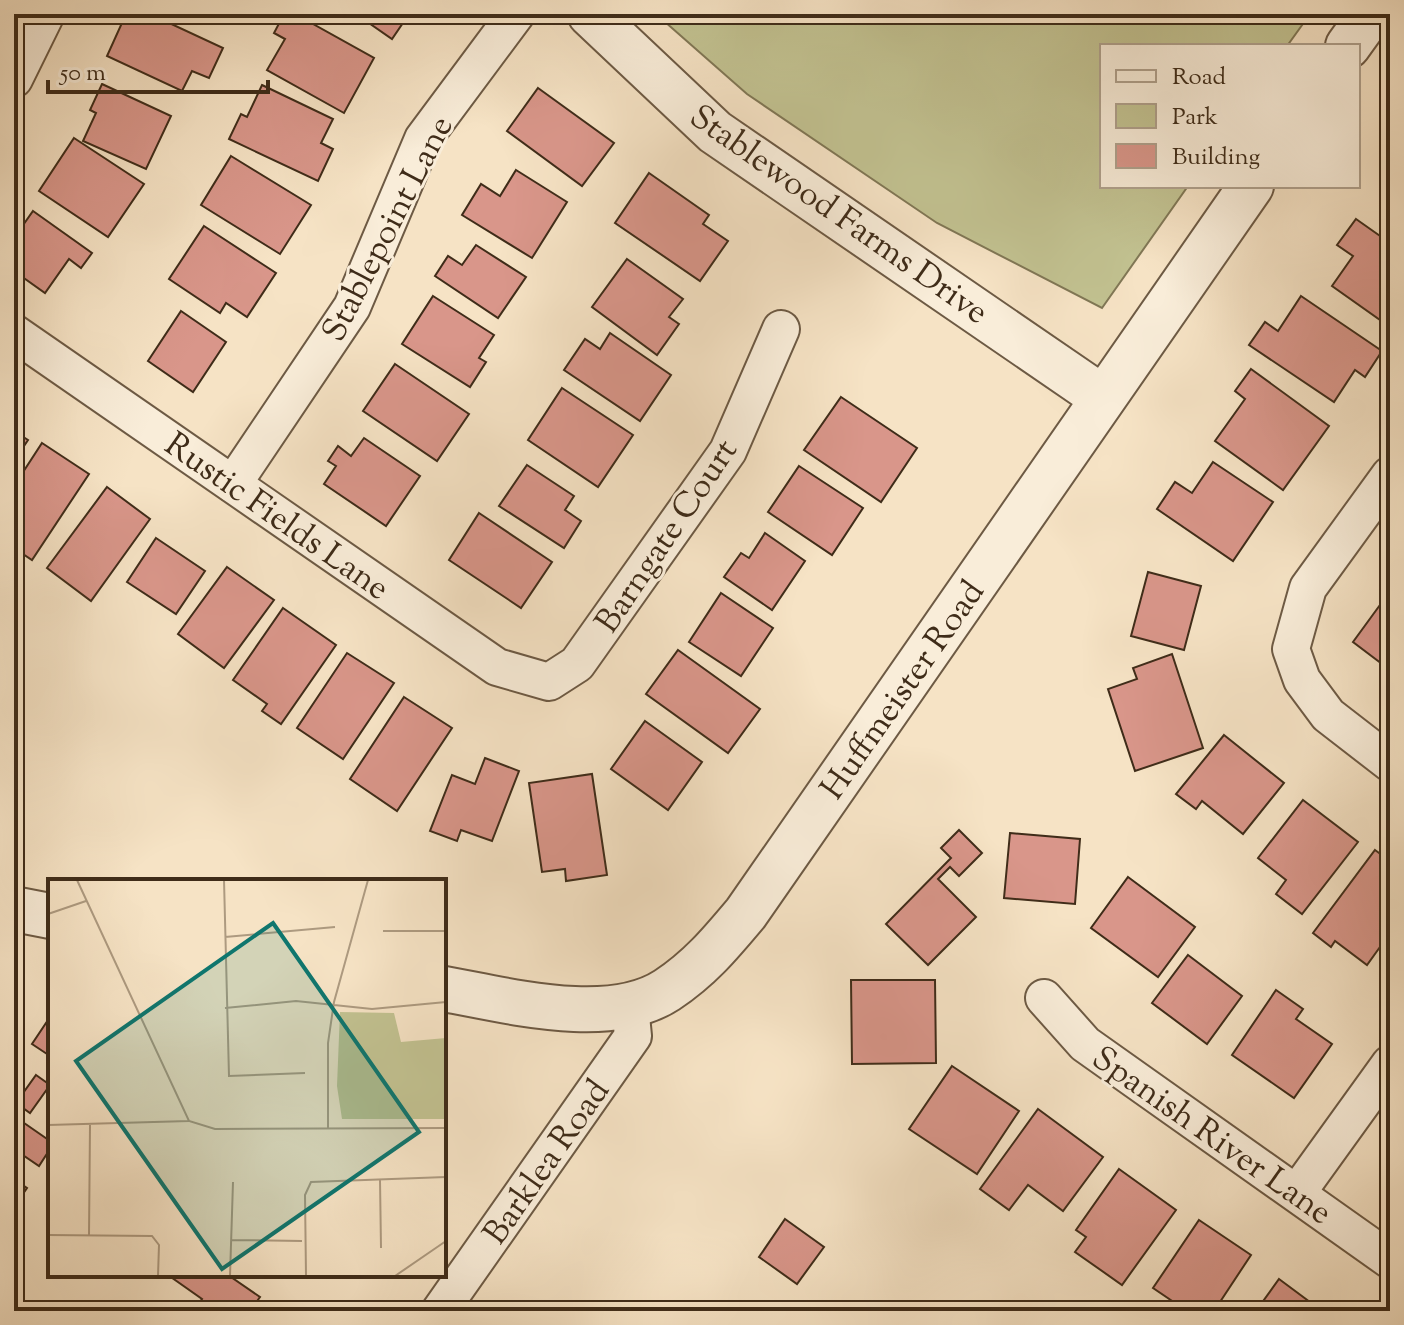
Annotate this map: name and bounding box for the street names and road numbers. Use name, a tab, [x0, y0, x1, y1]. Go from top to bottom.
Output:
street label: Stablewood Farms Drive	[679, 94, 997, 338]
street label: Stablepoint Lane	[311, 108, 467, 351]
street label: Rustic Fields Lane	[154, 422, 398, 614]
street label: Barngate Court	[585, 430, 751, 644]
street label: Huffmeister Road	[810, 571, 998, 811]
street label: Spanish River Lane	[1081, 1036, 1341, 1238]
street label: Barklea Road	[473, 1070, 623, 1256]

